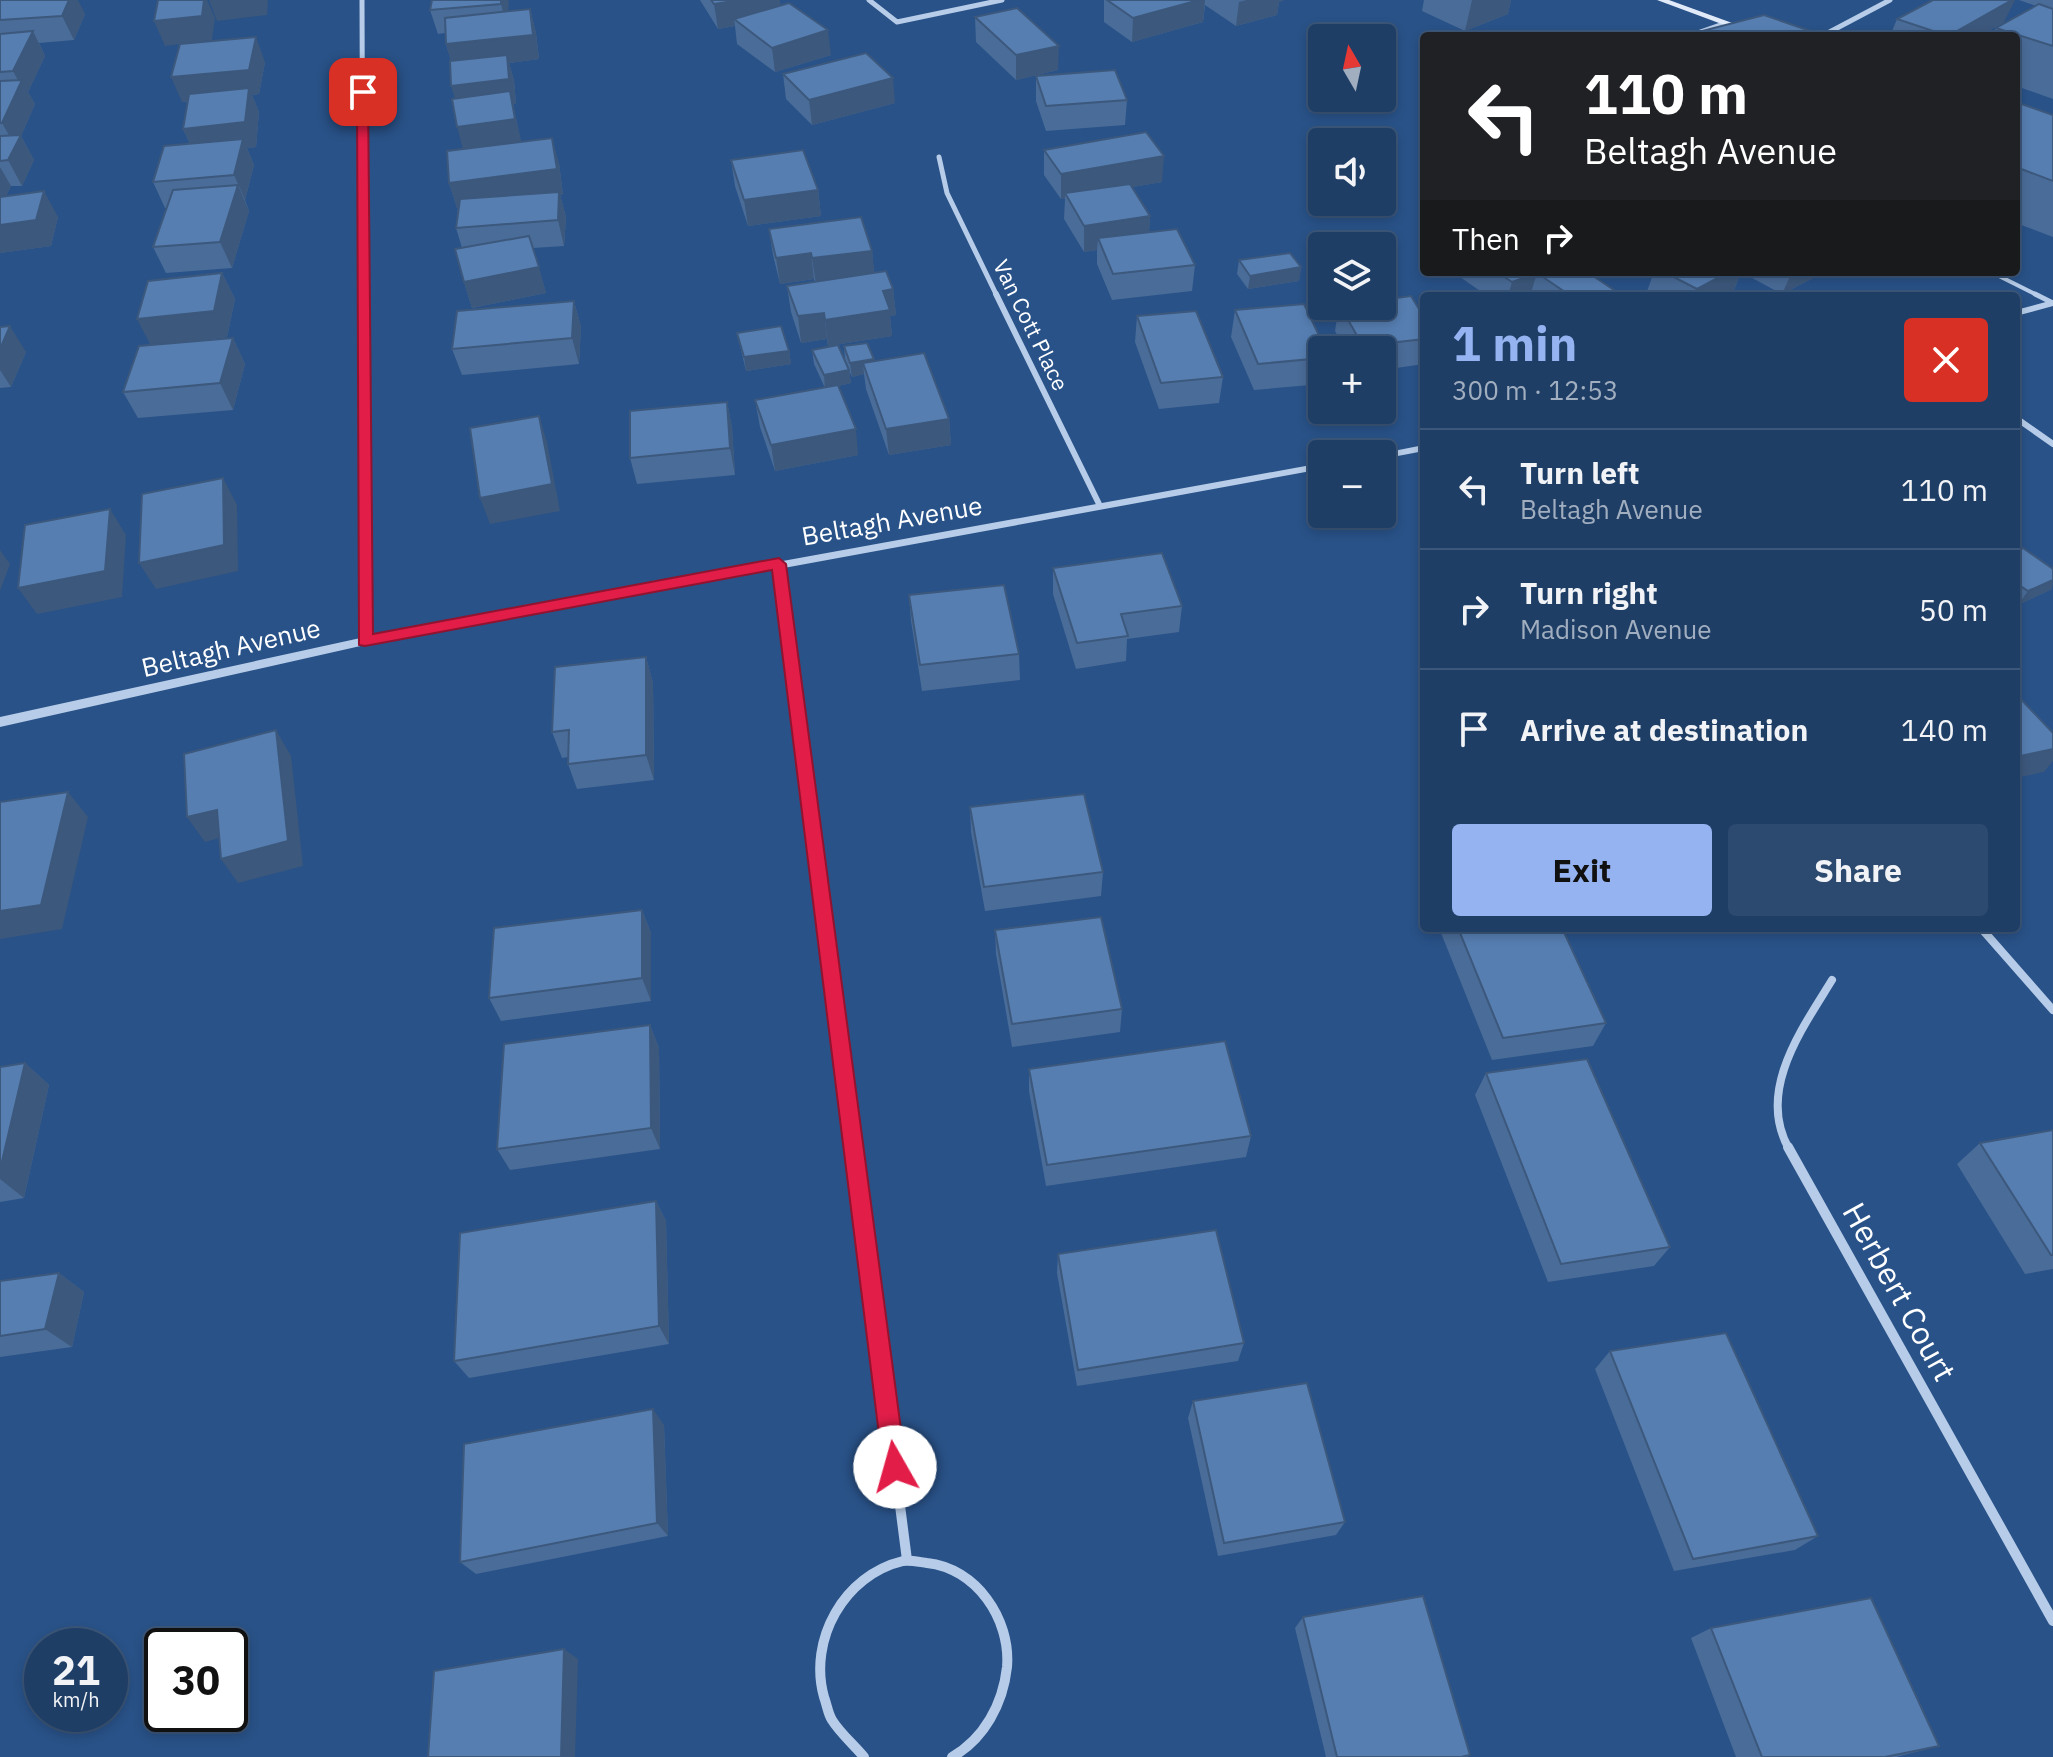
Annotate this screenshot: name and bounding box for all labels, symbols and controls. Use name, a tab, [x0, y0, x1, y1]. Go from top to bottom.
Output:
north arrow	[1308, 24, 1396, 112]
map controls	[1308, 24, 1396, 528]
text: 110 m	[1584, 57, 1748, 129]
pin	[329, 58, 397, 126]
icon: left	[1452, 64, 1556, 168]
icon: arrive	[341, 70, 385, 114]
text: Beltagh Avenue	[1584, 127, 1837, 174]
button: sound	[1308, 128, 1396, 216]
icon: right	[1536, 216, 1580, 260]
text: Then	[1452, 219, 1520, 258]
button: layers	[1308, 232, 1396, 320]
street label: Van Cott Place	[987, 254, 1076, 395]
text: 1 min	[1452, 312, 1577, 374]
button: close	[1904, 318, 1988, 402]
button: +	[1308, 336, 1396, 424]
text: 300 m · 12:53	[1452, 373, 1618, 407]
button: −	[1308, 440, 1396, 528]
text: Turn left	[1520, 453, 1639, 492]
icon: left	[1452, 467, 1496, 511]
text: 110 m	[1901, 470, 1988, 509]
street label: Beltagh Avenue	[799, 487, 985, 553]
text: Beltagh Avenue	[1520, 492, 1703, 526]
text: Turn right	[1520, 573, 1658, 612]
icon: right	[1452, 587, 1496, 631]
text: 50 m	[1919, 590, 1988, 629]
street label: Beltagh Avenue	[138, 610, 324, 684]
text: Madison Avenue	[1520, 612, 1712, 646]
icon: arrive	[1452, 707, 1496, 751]
text: Arrive at destination	[1520, 710, 1808, 749]
text: 140 m	[1901, 710, 1988, 749]
button: Exit	[1452, 824, 1712, 916]
button: Share	[1728, 824, 1988, 916]
street label: Herbert Court	[1834, 1195, 1966, 1388]
position arrow	[853, 1425, 937, 1509]
speed limit sign: 30	[144, 1628, 248, 1732]
text: 21	[52, 1644, 100, 1696]
text: km/h	[52, 1686, 100, 1713]

